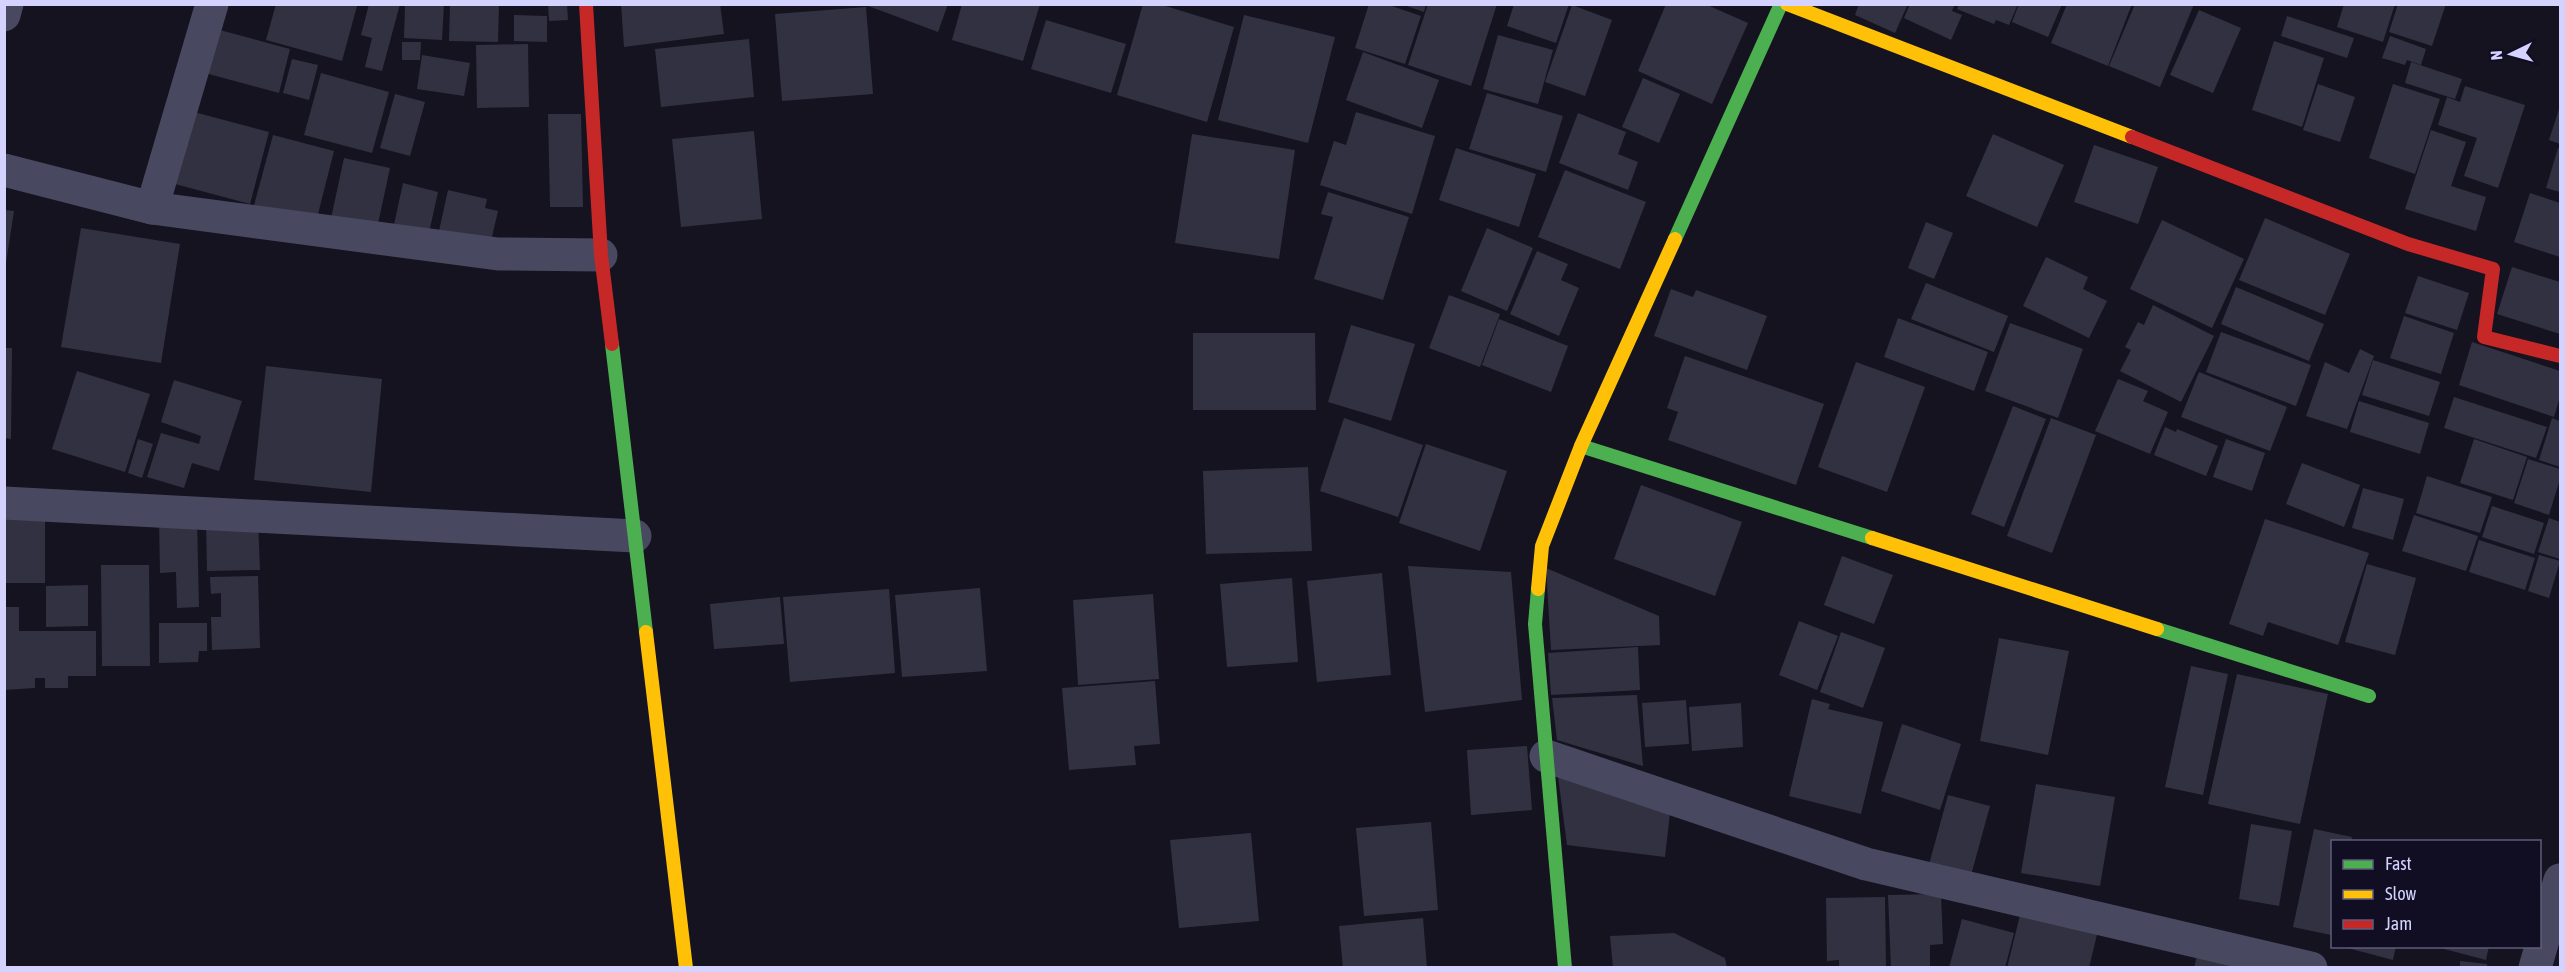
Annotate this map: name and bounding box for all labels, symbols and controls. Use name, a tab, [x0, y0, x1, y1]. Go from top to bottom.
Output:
north arrow	[2481, 24, 2541, 84]
text: N	[2487, 50, 2505, 61]
legend	[2331, 840, 2541, 948]
text: Fast	[2385, 853, 2412, 874]
text: Slow	[2385, 883, 2416, 904]
text: Jam	[2385, 913, 2412, 934]

